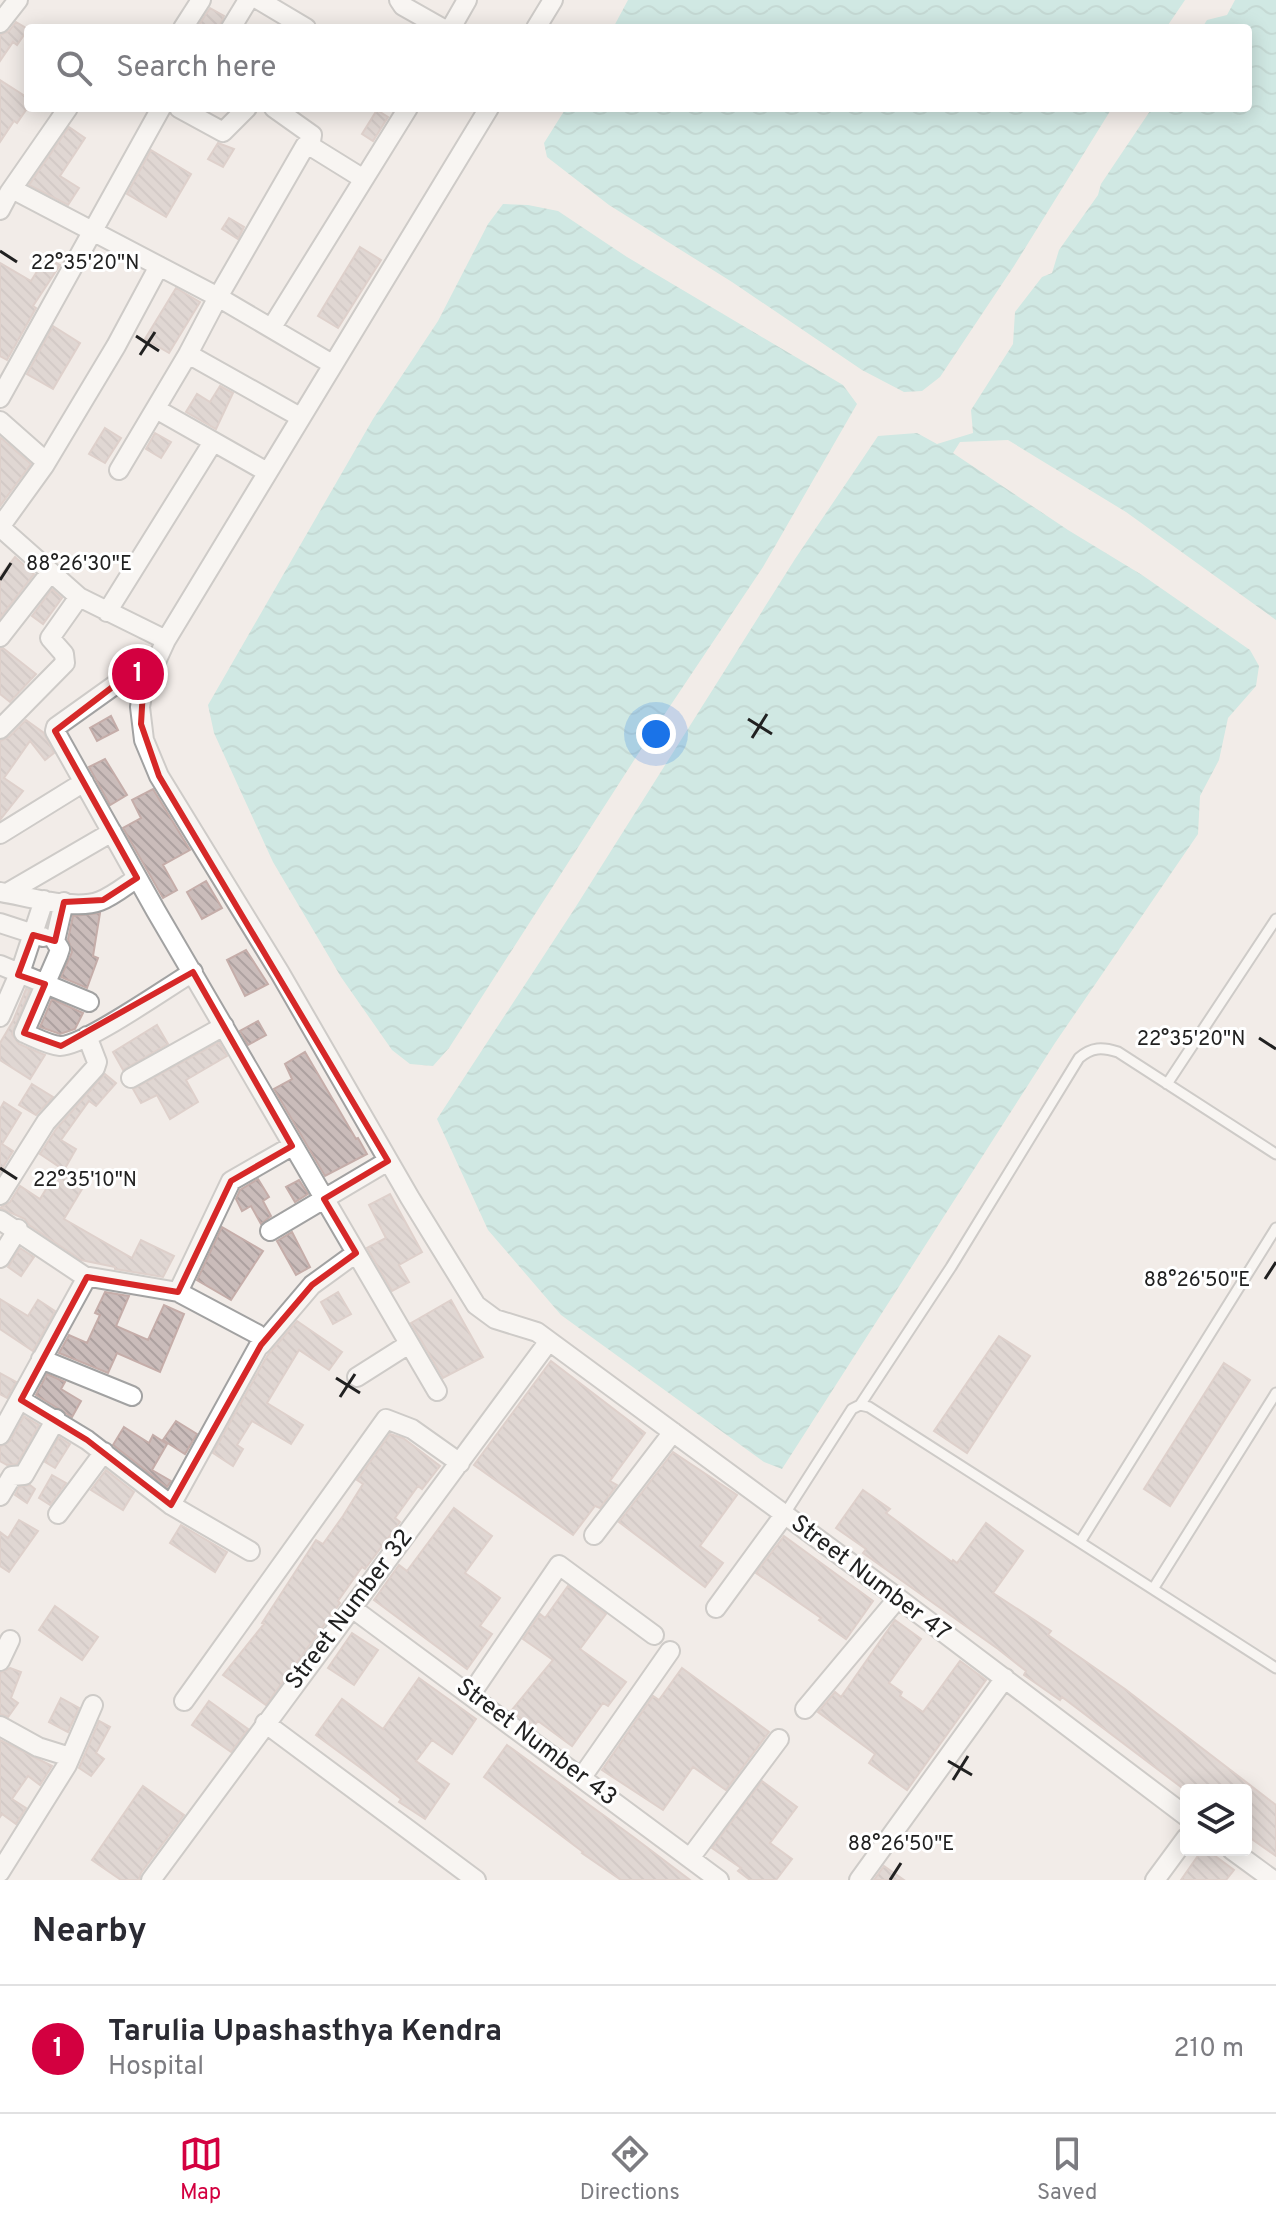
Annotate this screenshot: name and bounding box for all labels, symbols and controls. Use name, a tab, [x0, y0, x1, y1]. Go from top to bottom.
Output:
search box	[24, 24, 1252, 112]
icon: search	[52, 46, 96, 90]
text: Search here	[116, 50, 276, 87]
text: 22°35'20"N	[31, 251, 139, 277]
text: 88°26'30"E	[26, 552, 132, 578]
pin: 1	[112, 644, 164, 704]
your location	[636, 714, 676, 754]
text: 22°35'20"N	[1137, 1027, 1245, 1053]
text: 22°35'10"N	[33, 1168, 137, 1194]
text: 88°26'50"E	[1144, 1268, 1250, 1294]
street label: Street Number 47	[784, 1509, 956, 1649]
street label: Street Number 32	[280, 1524, 420, 1696]
street label: Street Number 43	[449, 1673, 623, 1813]
map controls	[1180, 1784, 1252, 1856]
button: layers	[1180, 1784, 1252, 1856]
text: 88°26'50"E	[848, 1832, 954, 1858]
text: Nearby	[32, 1911, 147, 1954]
text: Tarulia Upashasthya Kendra	[108, 2014, 502, 2051]
text: 1	[53, 2033, 63, 2066]
text: 210 m	[1174, 2033, 1244, 2066]
text: Hospital	[108, 2051, 204, 2084]
tab: Map	[179, 2132, 223, 2207]
tab: Directions	[580, 2132, 680, 2207]
tab: Saved	[1037, 2132, 1097, 2207]

